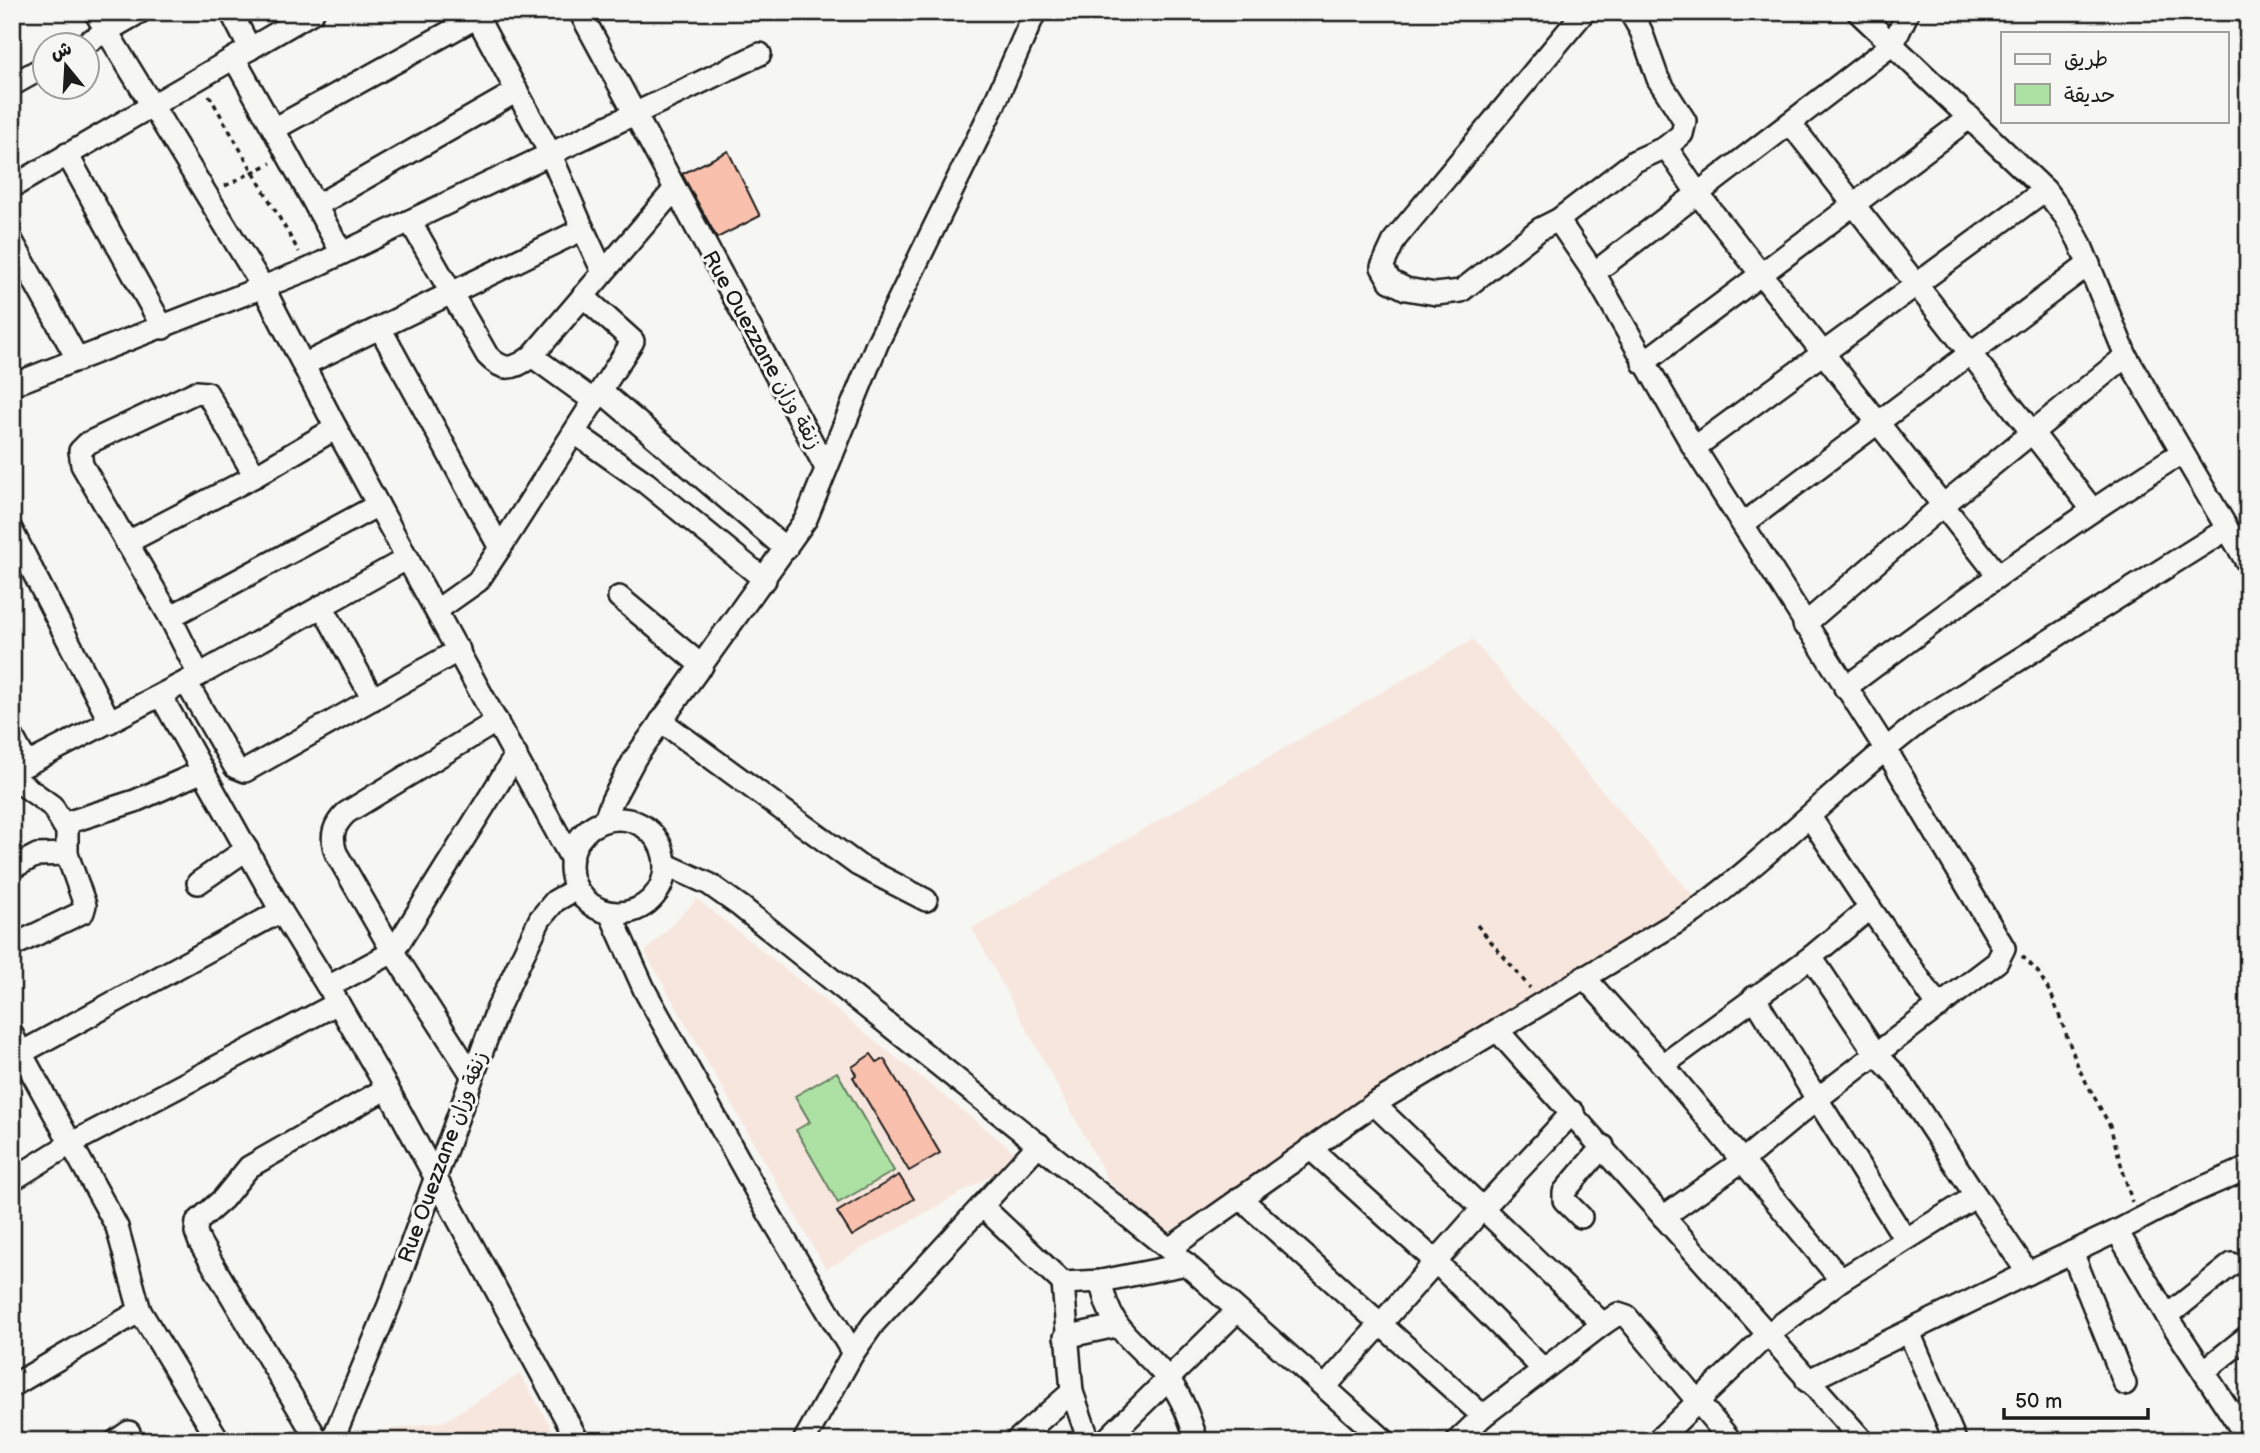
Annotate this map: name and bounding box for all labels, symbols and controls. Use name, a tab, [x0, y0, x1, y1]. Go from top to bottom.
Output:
north arrow	[32, 32, 102, 102]
legend	[2001, 32, 2228, 122]
text: ش	[48, 37, 75, 65]
text: طريق	[2064, 47, 2108, 72]
text: حديقة	[2064, 83, 2115, 108]
street label: Rue Ouezzane زنقة وزان	[697, 246, 827, 454]
street label: Rue Ouezzane زنقة وزان	[393, 1048, 493, 1266]
scale bar	[2004, 1376, 2148, 1420]
text: 50 m	[2015, 1389, 2062, 1414]

